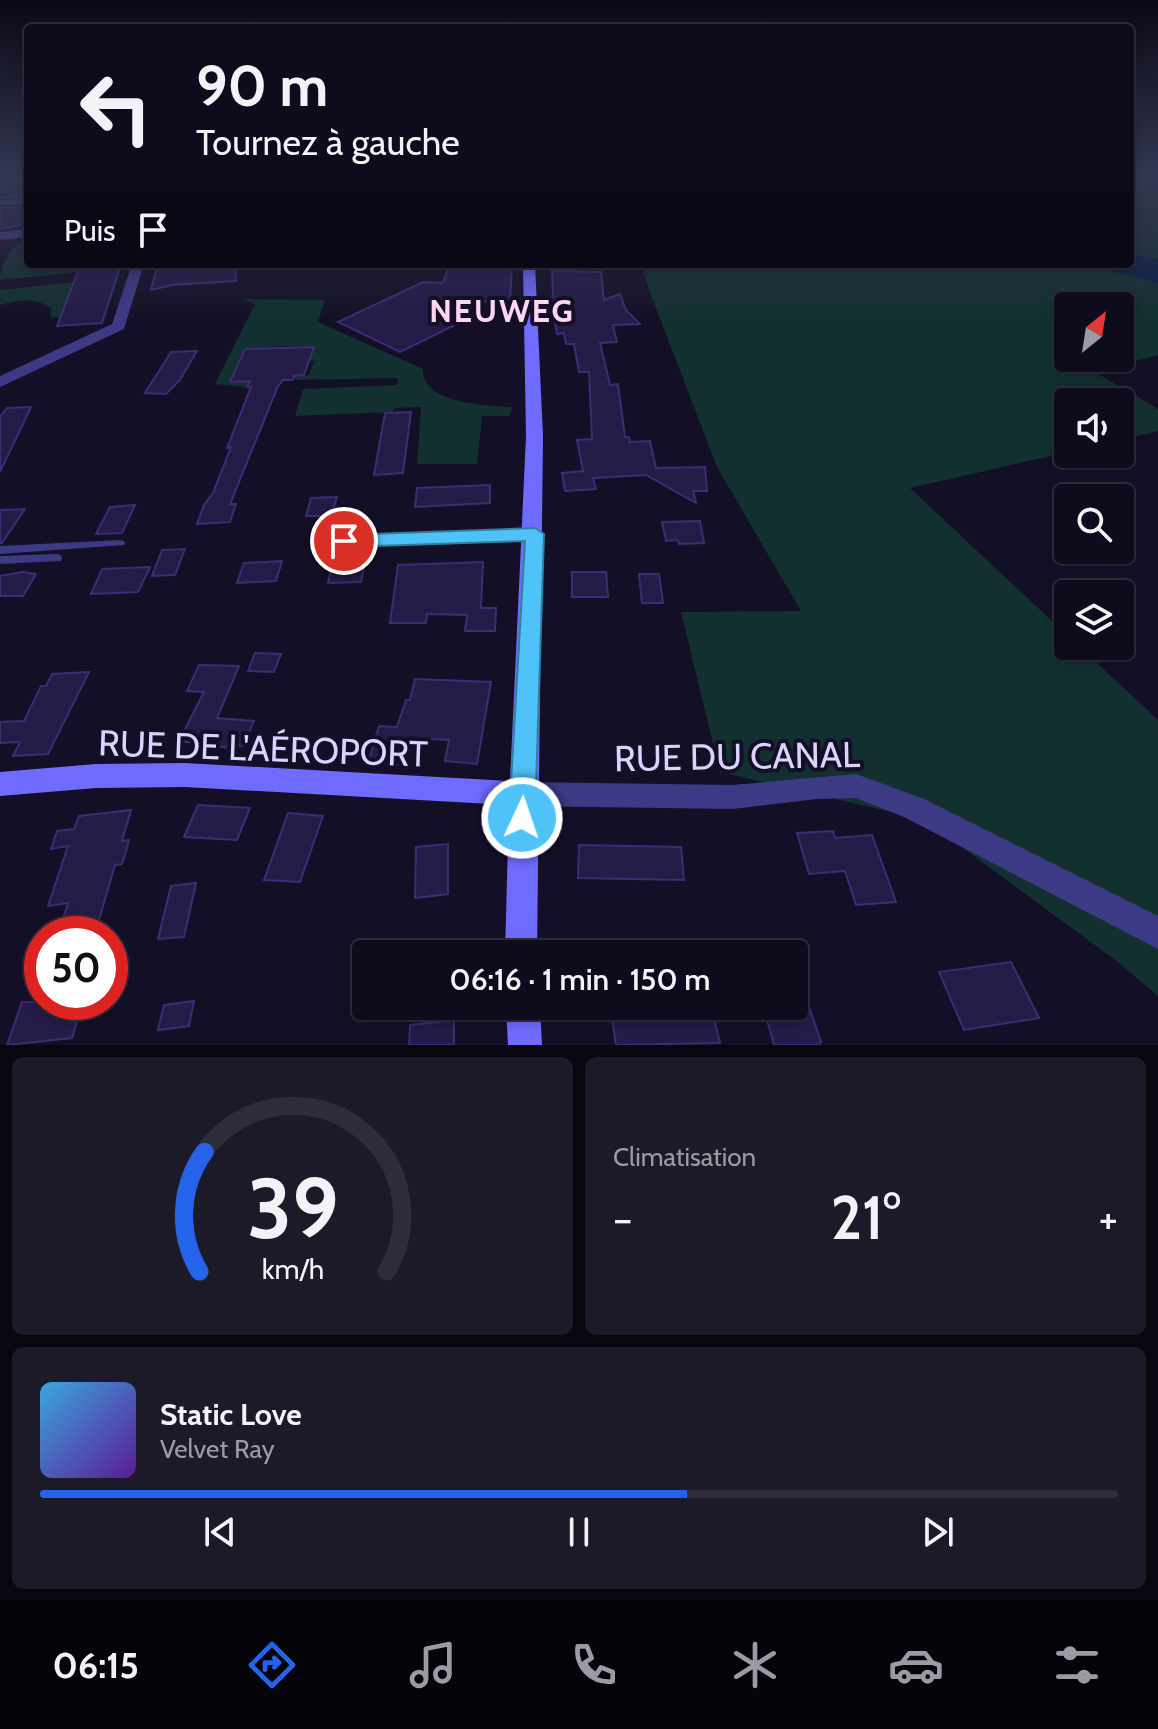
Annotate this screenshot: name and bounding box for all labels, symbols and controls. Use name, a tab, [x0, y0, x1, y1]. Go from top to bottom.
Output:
text: 90 m	[196, 52, 328, 120]
icon: left	[64, 56, 168, 160]
text: Tournez à gauche	[196, 120, 460, 164]
icon: arrive	[131, 208, 175, 252]
text: Puis	[64, 212, 115, 249]
district label: NEUWEG	[429, 291, 575, 330]
north arrow	[1054, 292, 1134, 372]
map controls	[1054, 292, 1134, 660]
button: sound	[1054, 388, 1134, 468]
button: search	[1054, 484, 1134, 564]
pin	[310, 507, 378, 575]
icon: arrive	[322, 519, 366, 563]
button: layers	[1054, 580, 1134, 660]
street label: RUE DE L'AÉROPORT	[97, 720, 429, 776]
street label: RUE DU CANAL	[614, 732, 860, 780]
position arrow	[480, 776, 564, 860]
speed limit sign: 50	[24, 916, 128, 1020]
text: 06:16 · 1 min · 150 m	[450, 961, 710, 998]
text: Climatisation	[613, 1141, 756, 1173]
text: 39	[247, 1158, 338, 1259]
text: 21°	[830, 1181, 901, 1254]
text: −	[613, 1192, 632, 1245]
text: +	[1099, 1192, 1118, 1245]
text: km/h	[261, 1251, 324, 1286]
text: Static Love	[160, 1396, 302, 1433]
text: Velvet Ray	[160, 1433, 275, 1465]
icon: previous	[198, 1510, 242, 1554]
icon: pause	[557, 1510, 601, 1554]
icon: next	[916, 1510, 960, 1554]
icon: directions	[244, 1637, 300, 1693]
icon: music	[405, 1637, 461, 1693]
icon: phone	[566, 1637, 622, 1693]
icon: climate	[727, 1637, 783, 1693]
icon: car	[888, 1637, 944, 1693]
icon: filters	[1049, 1637, 1105, 1693]
text: 06:15	[53, 1643, 139, 1687]

